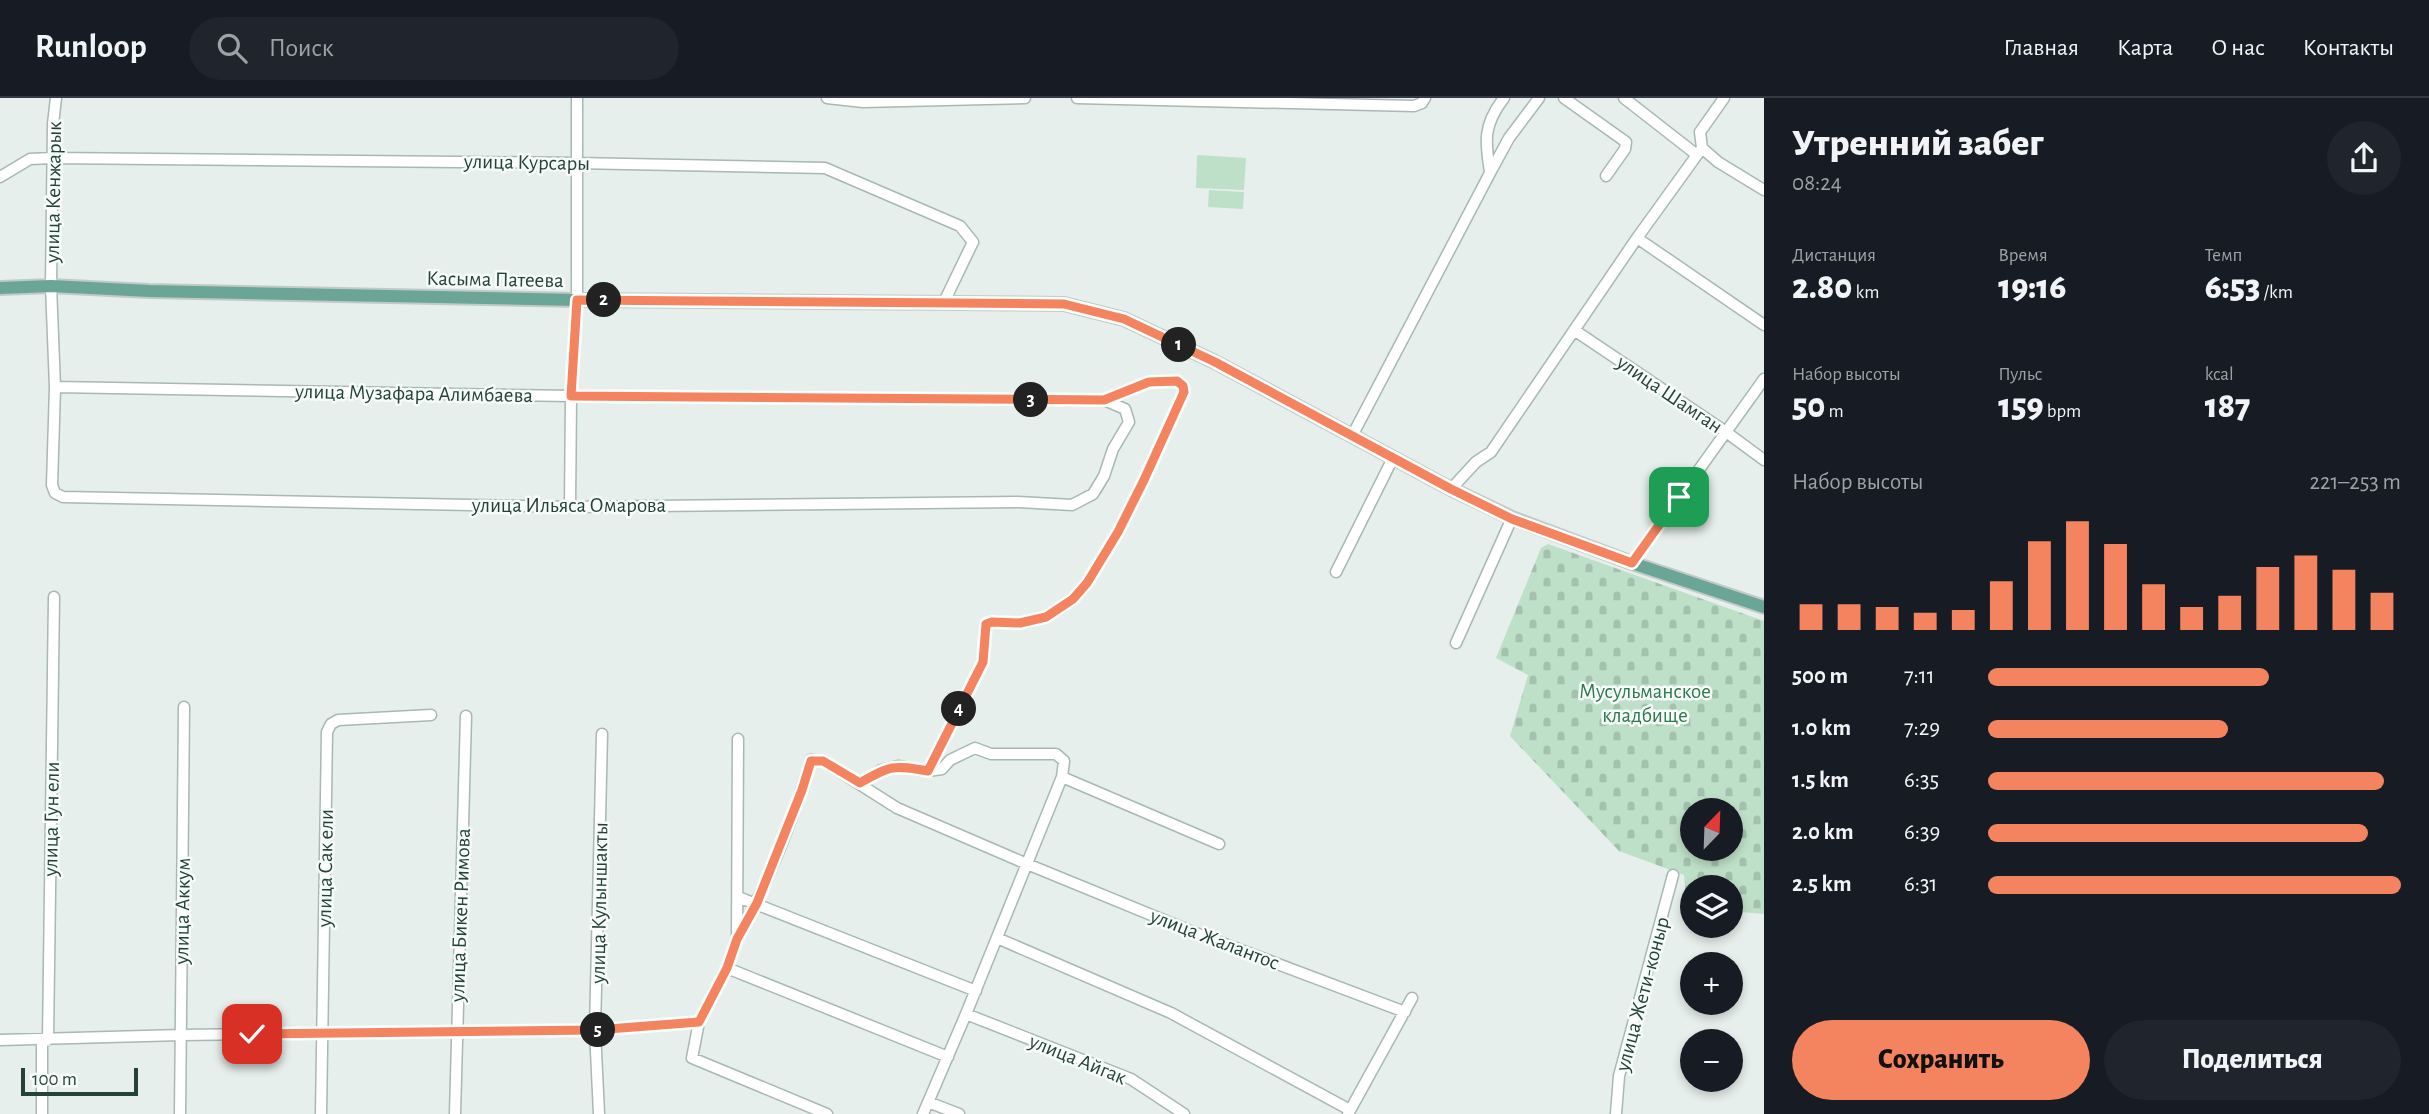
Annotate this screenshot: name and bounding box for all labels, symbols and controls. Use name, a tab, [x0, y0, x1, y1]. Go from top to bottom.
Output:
search box	[189, 17, 679, 80]
icon: search	[213, 29, 251, 67]
text: Runloop	[35, 31, 147, 64]
text: Поиск	[269, 35, 334, 61]
text: Главная	[2004, 36, 2079, 60]
text: Карта	[2117, 36, 2173, 60]
text: О нас	[2211, 36, 2265, 60]
text: Контакты	[2303, 36, 2394, 60]
street label: улица Кенжарык	[42, 121, 65, 264]
button: share	[2327, 121, 2401, 195]
text: Утренний забег	[1792, 125, 2044, 163]
street label: улица Курсары	[463, 151, 590, 174]
text: 08:24	[1792, 172, 1842, 195]
text: Дистанция	[1792, 246, 1876, 265]
text: Время	[1998, 246, 2048, 265]
text: Темп	[2205, 246, 2243, 265]
street label: Касыма Патеева	[426, 268, 564, 291]
text: 2.80	[1792, 270, 1852, 305]
text: 19:16	[1998, 270, 2066, 305]
text: 6:53	[2205, 270, 2260, 305]
pin: 2	[586, 282, 622, 318]
text: km	[1852, 283, 1879, 302]
text: /km	[2260, 283, 2293, 302]
text: 2	[599, 290, 608, 309]
pin: 1	[1162, 328, 1196, 362]
text: 1	[1175, 335, 1182, 354]
street label: улица Шамган	[1612, 351, 1726, 437]
text: Набор высоты	[1792, 365, 1901, 384]
text: Пульс	[1998, 365, 2042, 384]
text: kcal	[2205, 365, 2234, 384]
street label: улица Музафара Алимбаева	[294, 381, 533, 406]
pin: 3	[1014, 382, 1048, 418]
text: 50	[1792, 389, 1825, 424]
text: 159	[1998, 389, 2044, 424]
text: 187	[2205, 389, 2251, 424]
text: 3	[1026, 390, 1035, 409]
text: m	[1825, 402, 1844, 421]
text: bpm	[2044, 402, 2081, 421]
pin	[1649, 467, 1709, 527]
text: Набор высоты	[1792, 471, 1924, 494]
text: 221–253 m	[2309, 471, 2401, 494]
icon: arrive	[1660, 478, 1698, 516]
street label: улица Ильяса Омарова	[471, 495, 667, 516]
text: 500 m	[1792, 665, 1848, 688]
text: 7:11	[1904, 665, 1935, 688]
park label: Мусульманское кладбище	[1579, 681, 1711, 726]
pin: 4	[942, 692, 976, 726]
text: 4	[954, 699, 963, 718]
text: 1.0 km	[1792, 717, 1851, 740]
text: 7:29	[1904, 717, 1940, 740]
street label: улица Гун ели	[40, 761, 63, 878]
text: 1.5 km	[1792, 769, 1849, 792]
text: 6:35	[1904, 769, 1939, 792]
north arrow	[1680, 798, 1743, 861]
map controls	[1680, 798, 1743, 1092]
street label: улица Сак ели	[314, 809, 337, 928]
text: 2.0 km	[1792, 821, 1854, 844]
text: 6:39	[1904, 821, 1940, 844]
street label: улица Кулыншакты	[588, 822, 611, 985]
street label: улица Бикен Римова	[447, 827, 474, 1003]
street label: улица Аккум	[171, 857, 194, 966]
text: 2.5 km	[1792, 873, 1851, 896]
text: 6:31	[1904, 873, 1937, 896]
button: layers	[1680, 875, 1743, 938]
street label: улица Жалантос	[1146, 905, 1282, 974]
street label: улица Жети-коныр	[1612, 915, 1673, 1075]
button: +	[1680, 952, 1743, 1015]
pin	[222, 1004, 282, 1064]
pin: 5	[580, 1012, 616, 1048]
icon: check	[233, 1015, 271, 1053]
text: 5	[593, 1020, 602, 1039]
button: Сохранить	[1792, 1020, 2090, 1100]
button: Поделиться	[2104, 1020, 2401, 1100]
button: −	[1680, 1029, 1743, 1092]
street label: улица Айгак	[1025, 1030, 1130, 1089]
scale bar	[21, 1065, 138, 1097]
text: 100 m	[32, 1070, 77, 1089]

